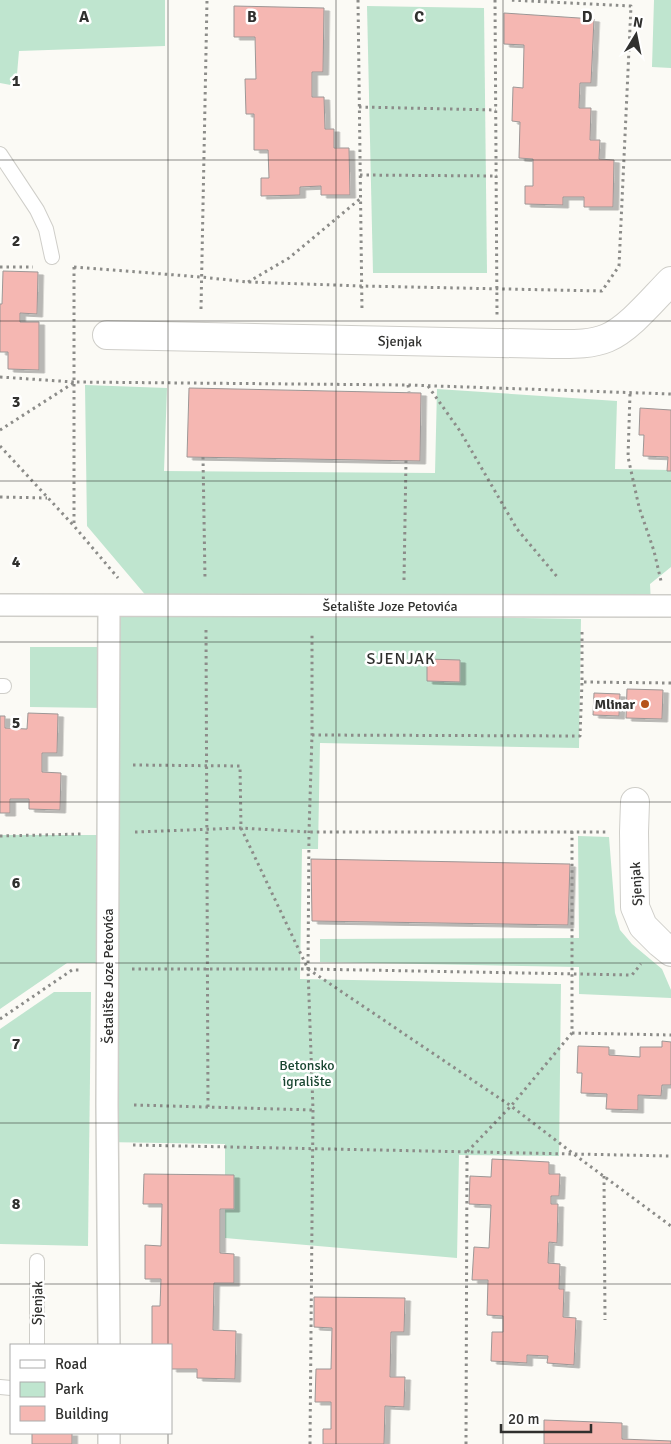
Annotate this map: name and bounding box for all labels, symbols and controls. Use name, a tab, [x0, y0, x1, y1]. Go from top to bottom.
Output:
text: A	[79, 7, 90, 27]
text: B	[247, 7, 257, 27]
text: C	[414, 7, 424, 27]
text: D	[582, 7, 593, 27]
north arrow	[611, 10, 661, 60]
text: N	[632, 13, 644, 32]
text: 1	[12, 71, 21, 91]
text: 2	[12, 231, 20, 251]
street label: Sjenjak	[378, 333, 422, 350]
text: 3	[12, 392, 20, 412]
text: 4	[12, 552, 21, 572]
street label: Šetalište Joze Petovića	[322, 598, 458, 615]
district label: SJENJAK	[366, 649, 436, 669]
place label: Mlinar	[595, 696, 635, 713]
marker: Mlinar	[639, 698, 651, 710]
text: 5	[12, 713, 20, 733]
street label: Sjenjak	[627, 861, 646, 907]
text: 6	[12, 873, 21, 893]
street label: Šetalište Joze Petovića	[100, 908, 117, 1044]
text: 7	[12, 1034, 21, 1054]
park label: Betonsko igralište	[279, 1057, 335, 1090]
text: 8	[12, 1194, 21, 1214]
street label: Sjenjak	[29, 1281, 46, 1325]
legend	[10, 1344, 172, 1434]
text: Road	[55, 1355, 87, 1373]
text: Park	[55, 1380, 84, 1398]
scale bar	[501, 1402, 591, 1434]
text: Building	[55, 1405, 109, 1423]
text: 20 m	[508, 1410, 539, 1428]

